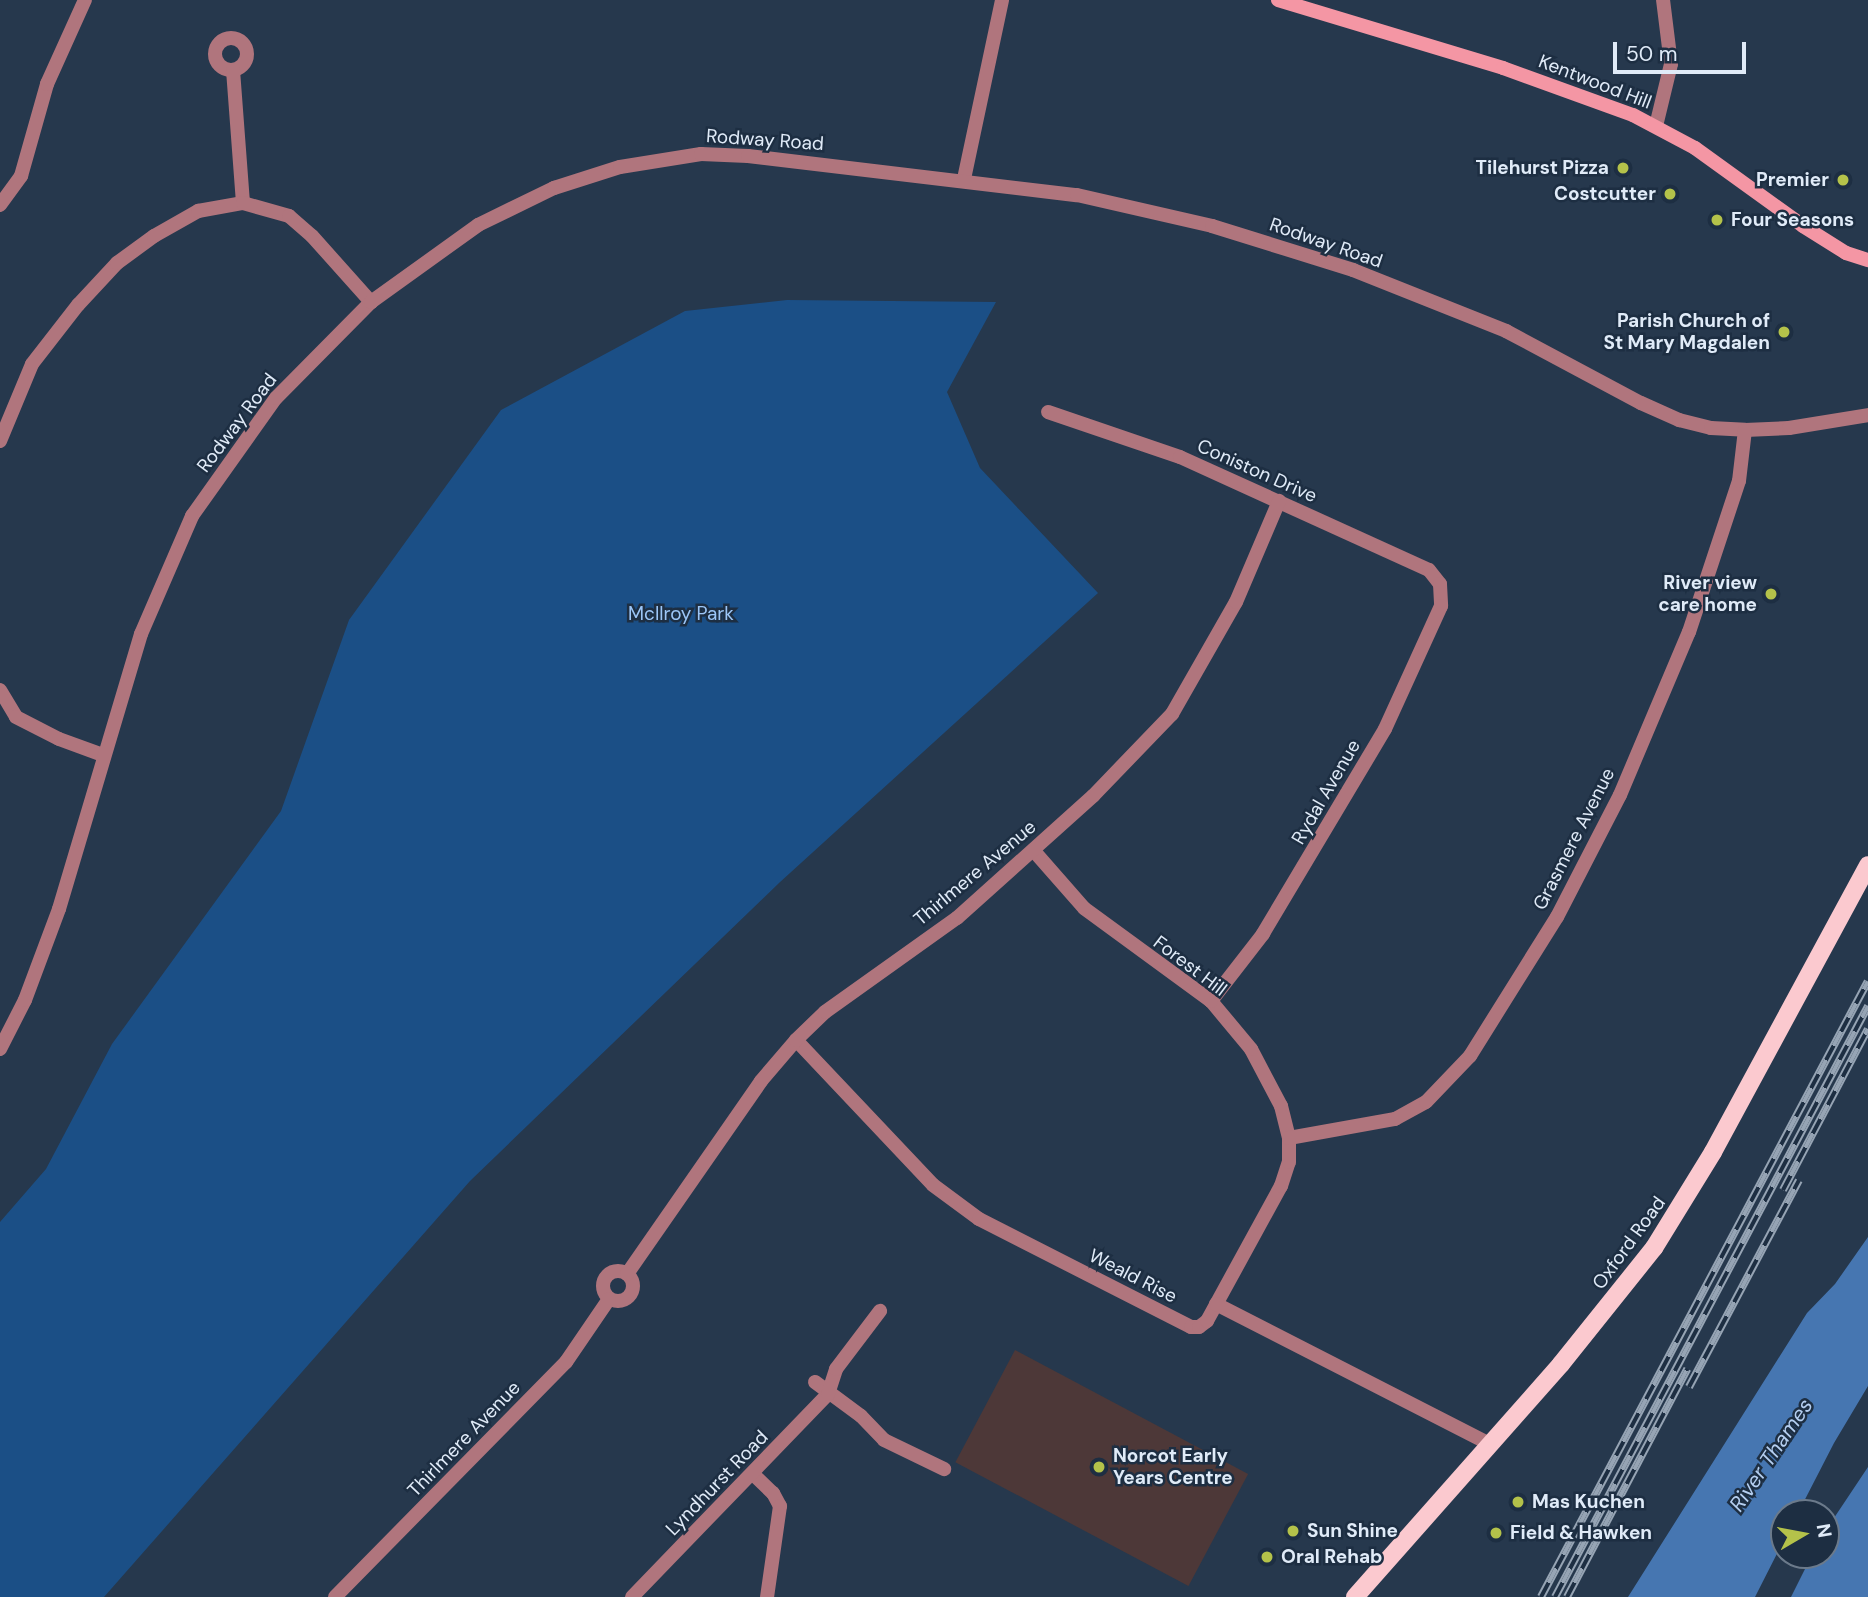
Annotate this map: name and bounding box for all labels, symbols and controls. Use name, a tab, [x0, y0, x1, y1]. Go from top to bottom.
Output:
scale bar	[1616, 28, 1749, 72]
text: 50 m	[1626, 40, 1677, 68]
street label: Kentwood Hill	[1535, 50, 1655, 114]
street label: Rodway Road	[705, 125, 825, 155]
place label: Tilehurst Pizza	[1476, 157, 1609, 179]
marker: Tilehurst Pizza	[1615, 160, 1631, 176]
place label: Premier	[1756, 169, 1829, 191]
marker: Premier	[1835, 172, 1851, 188]
place label: Costcutter	[1554, 183, 1656, 205]
marker: Costcutter	[1662, 186, 1678, 202]
place label: Four Seasons	[1731, 209, 1854, 231]
marker: Four Seasons	[1709, 212, 1725, 228]
street label: Rodway Road	[1267, 213, 1385, 273]
place label: Parish Church of St Mary Magdalen	[1603, 310, 1770, 354]
marker: Parish Church of St Mary Magdalen	[1776, 324, 1792, 340]
street label: Rodway Road	[192, 369, 282, 477]
street label: Coniston Drive	[1193, 434, 1321, 508]
place label: River view care home	[1658, 572, 1757, 616]
marker: River view care home	[1763, 586, 1779, 602]
park label: McIlroy Park	[628, 603, 734, 625]
street label: Rydal Avenue	[1287, 736, 1365, 848]
street label: Grasmere Avenue	[1528, 764, 1620, 914]
street label: Thirlmere Avenue	[909, 815, 1041, 931]
street label: Forest Hill	[1149, 931, 1231, 1001]
street label: Oxford Road	[1588, 1192, 1670, 1294]
street label: Weald Rise	[1085, 1244, 1181, 1308]
street label: Thirlmere Avenue	[403, 1376, 525, 1502]
water label: River Thames	[1724, 1394, 1818, 1516]
street label: Lyndhurst Road	[661, 1426, 773, 1540]
place label: Norcot Early Years Centre	[1113, 1445, 1233, 1489]
marker: Norcot Early Years Centre	[1091, 1459, 1107, 1475]
place label: Mas Kuchen	[1532, 1491, 1645, 1513]
marker: Mas Kuchen	[1510, 1494, 1526, 1510]
north arrow	[1770, 1499, 1840, 1569]
place label: Sun Shine	[1307, 1520, 1398, 1542]
place label: Field & Hawken	[1510, 1522, 1652, 1544]
text: N	[1811, 1522, 1838, 1540]
marker: Sun Shine	[1285, 1523, 1301, 1539]
marker: Field & Hawken	[1488, 1525, 1504, 1541]
place label: Oral Rehab	[1281, 1546, 1383, 1568]
marker: Oral Rehab	[1259, 1549, 1275, 1565]

